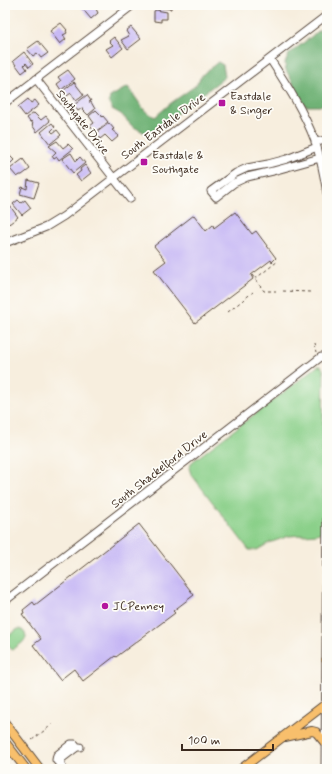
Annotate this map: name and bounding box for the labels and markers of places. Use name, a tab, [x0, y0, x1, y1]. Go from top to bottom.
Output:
place label: Eastdale & Singer	[230, 89, 273, 119]
marker: Eastdale & Singer	[217, 98, 227, 108]
place label: Eastdale & Southgate	[152, 148, 203, 178]
marker: Eastdale & Southgate	[139, 157, 149, 167]
place label: JCPenney	[113, 599, 164, 615]
marker: JCPenney	[100, 601, 110, 611]

